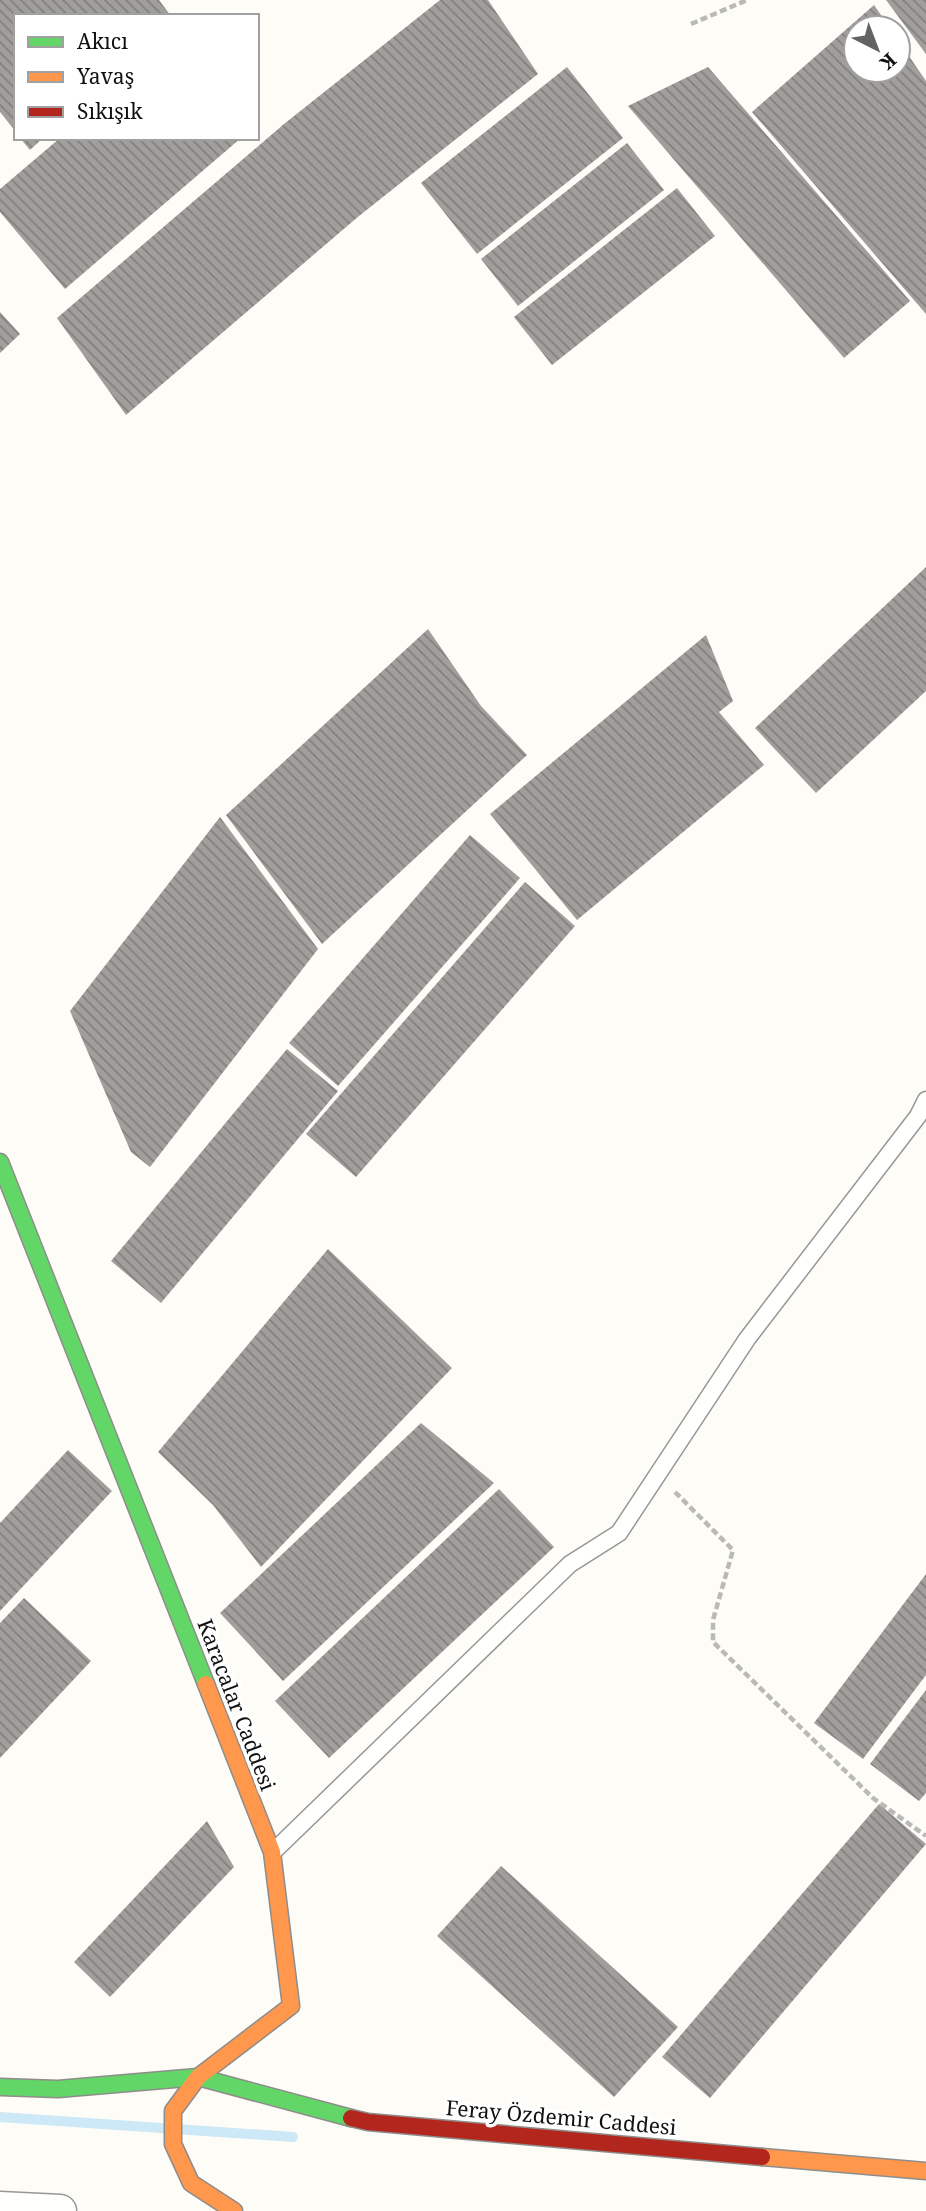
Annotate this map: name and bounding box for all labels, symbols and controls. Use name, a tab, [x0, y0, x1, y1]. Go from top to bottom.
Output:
legend	[14, 14, 259, 140]
north arrow	[842, 14, 912, 84]
text: Akıcı	[77, 27, 128, 55]
text: K	[874, 47, 902, 76]
text: Yavaş	[76, 62, 134, 90]
text: Sıkışık	[77, 97, 143, 125]
street label: Karacalar Caddesi	[191, 1615, 283, 1795]
street label: Feray Özdemir Caddesi	[445, 2093, 678, 2141]

